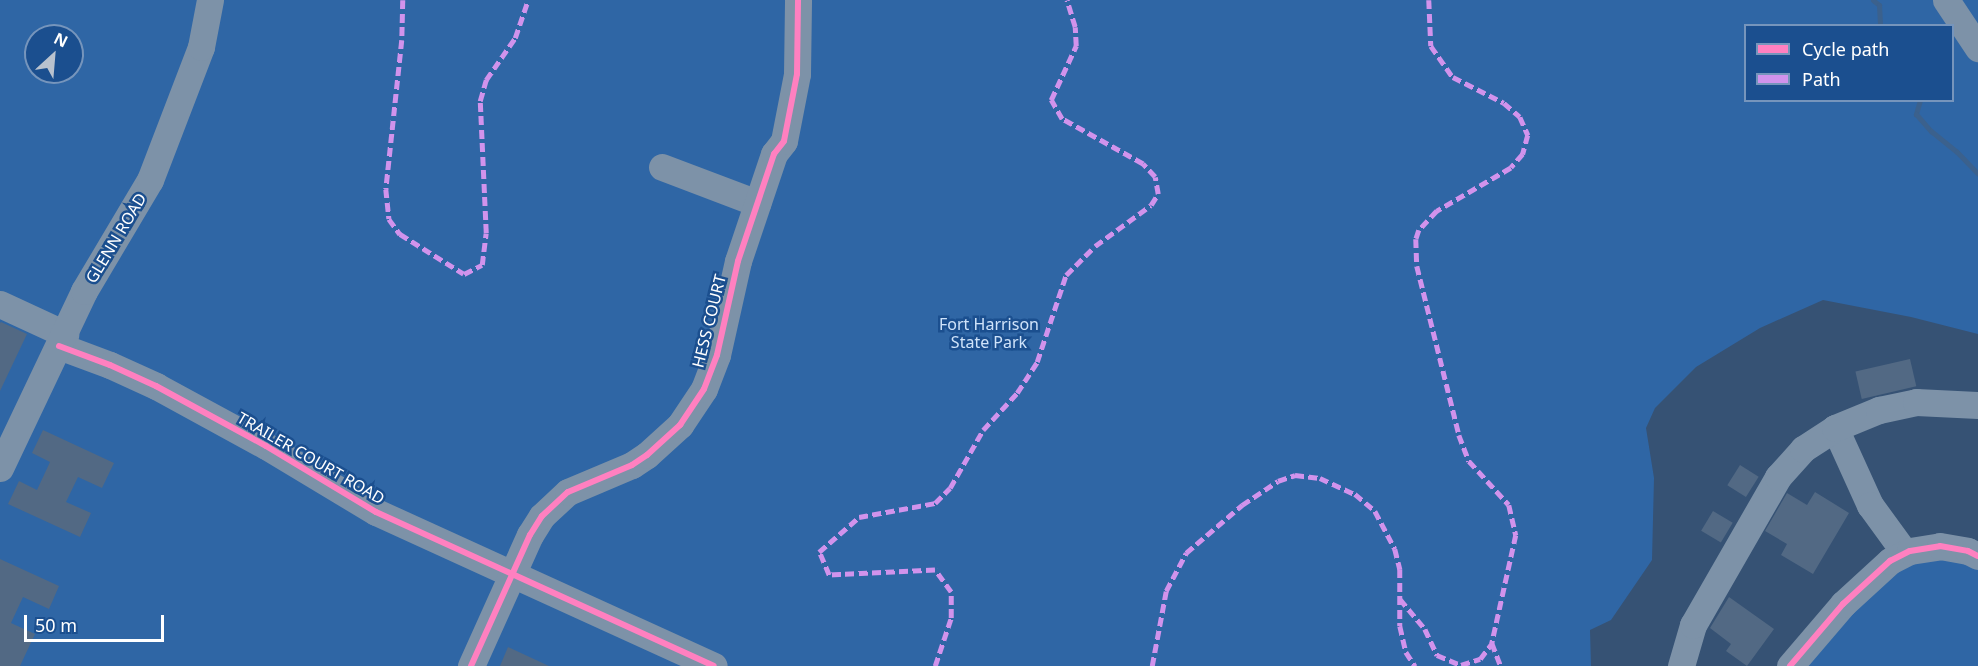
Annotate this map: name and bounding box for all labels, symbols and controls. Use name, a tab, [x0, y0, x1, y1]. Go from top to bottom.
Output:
north arrow	[24, 24, 84, 84]
legend	[1744, 24, 1954, 102]
text: N	[50, 27, 72, 52]
text: Cycle path	[1802, 37, 1889, 61]
text: Path	[1802, 67, 1841, 91]
street label: GLENN ROAD	[82, 190, 150, 286]
street label: HESS COURT	[688, 272, 730, 370]
park label: Fort Harrison State Park	[939, 314, 1039, 352]
street label: TRAILER COURT ROAD	[234, 408, 388, 508]
scale bar	[27, 603, 166, 641]
text: 50 m	[35, 613, 77, 637]

